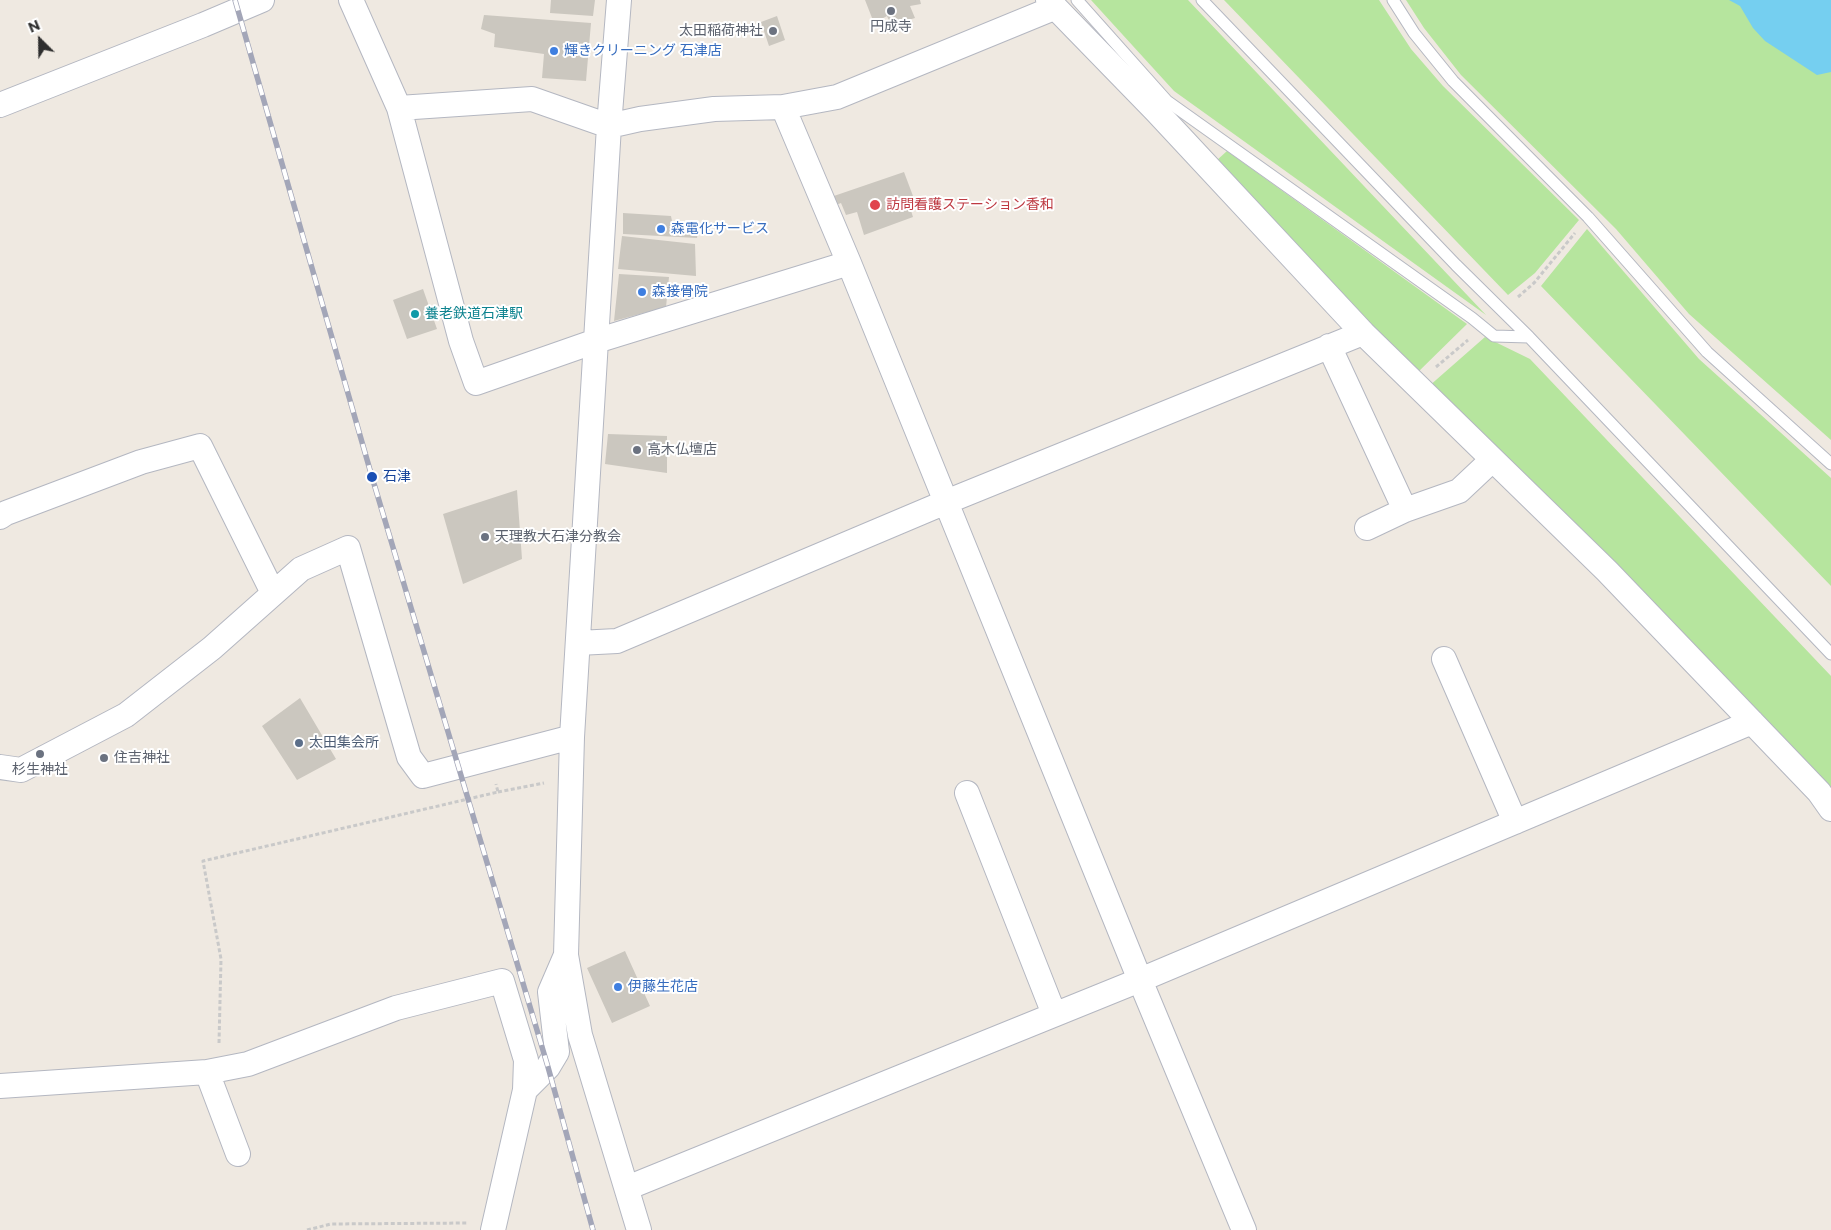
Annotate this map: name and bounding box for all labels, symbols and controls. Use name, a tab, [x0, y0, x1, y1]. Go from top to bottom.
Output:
marker: 円成寺	[885, 5, 897, 17]
north arrow	[15, 15, 65, 65]
text: N	[25, 16, 43, 37]
place label: 円成寺	[870, 19, 912, 35]
place label: 太田稲荷神社	[679, 23, 763, 39]
marker: 太田稲荷神社	[767, 25, 779, 37]
place label: 輝きクリーニング 石津店	[564, 43, 722, 59]
marker: 輝きクリーニング 石津店	[548, 45, 560, 57]
place label: 訪問看護ステーション香和	[886, 197, 1054, 213]
marker: 訪問看護ステーション香和	[868, 198, 882, 212]
place label: 森電化サービス	[671, 221, 769, 237]
marker: 森電化サービス	[655, 223, 667, 235]
place label: 森接骨院	[652, 284, 708, 300]
marker: 森接骨院	[636, 286, 648, 298]
place label: 養老鉄道石津駅	[425, 306, 523, 322]
marker: 養老鉄道石津駅	[409, 308, 421, 320]
place label: 高木仏壇店	[647, 442, 717, 458]
marker: 高木仏壇店	[631, 444, 643, 456]
place label: 石津	[383, 469, 411, 485]
marker: 石津	[365, 470, 379, 484]
place label: 天理教大石津分教会	[495, 529, 621, 545]
marker: 天理教大石津分教会	[479, 531, 491, 543]
place label: 太田集会所	[309, 735, 379, 751]
marker: 太田集会所	[293, 737, 305, 749]
marker: 杉生神社	[34, 748, 46, 760]
place label: 住吉神社	[114, 750, 170, 766]
marker: 住吉神社	[98, 752, 110, 764]
place label: 杉生神社	[12, 762, 68, 778]
place label: 伊藤生花店	[628, 979, 698, 995]
marker: 伊藤生花店	[612, 981, 624, 993]

